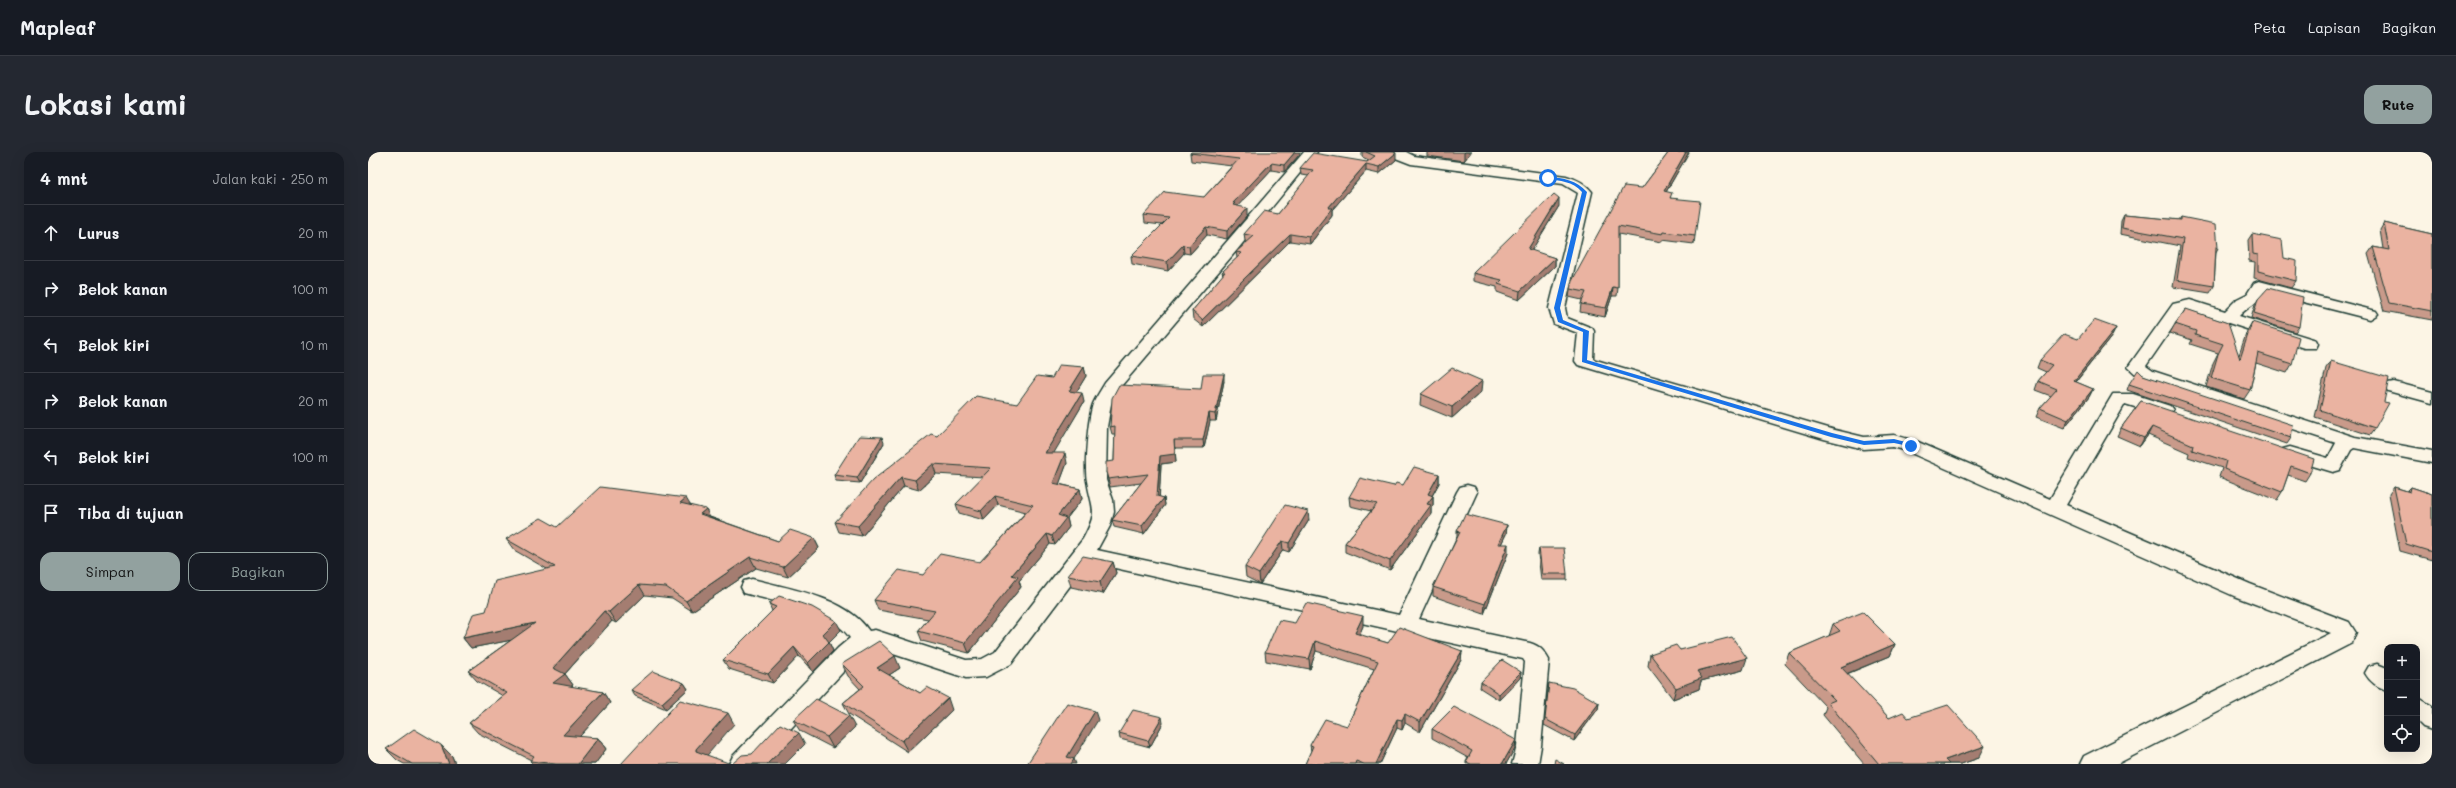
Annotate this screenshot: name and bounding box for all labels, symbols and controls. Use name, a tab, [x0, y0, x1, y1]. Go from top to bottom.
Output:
text: Mapleaf	[20, 15, 95, 40]
text: Peta	[2254, 18, 2286, 37]
text: Lapisan	[2308, 18, 2360, 37]
text: Bagikan	[2382, 18, 2436, 37]
button: Rute	[2364, 85, 2432, 124]
text: Lokasi kami	[24, 86, 187, 122]
text: 4 mnt	[40, 167, 88, 189]
route start	[1539, 169, 1557, 187]
text: Jalan kaki · 250 m	[213, 170, 328, 187]
icon: ahead	[40, 222, 62, 244]
text: Lurus	[78, 223, 119, 243]
text: 20 m	[298, 224, 328, 241]
icon: right	[40, 278, 62, 300]
text: Belok kanan	[78, 279, 167, 299]
text: 100 m	[292, 280, 328, 297]
icon: left	[40, 334, 62, 356]
text: Belok kiri	[78, 335, 150, 355]
text: 10 m	[300, 336, 328, 353]
icon: right	[40, 390, 62, 412]
text: Belok kanan	[78, 391, 167, 411]
text: 20 m	[298, 392, 328, 409]
route end	[1902, 437, 1920, 455]
icon: left	[40, 446, 62, 468]
text: Belok kiri	[78, 447, 150, 467]
text: 100 m	[292, 448, 328, 465]
icon: arrive	[40, 502, 62, 524]
text: Tiba di tujuan	[78, 503, 183, 523]
button: Simpan	[40, 552, 180, 591]
button: Bagikan	[188, 552, 328, 591]
map controls	[2384, 644, 2420, 752]
button: +	[2384, 644, 2420, 680]
button: −	[2384, 680, 2420, 716]
button: locate	[2384, 716, 2420, 752]

